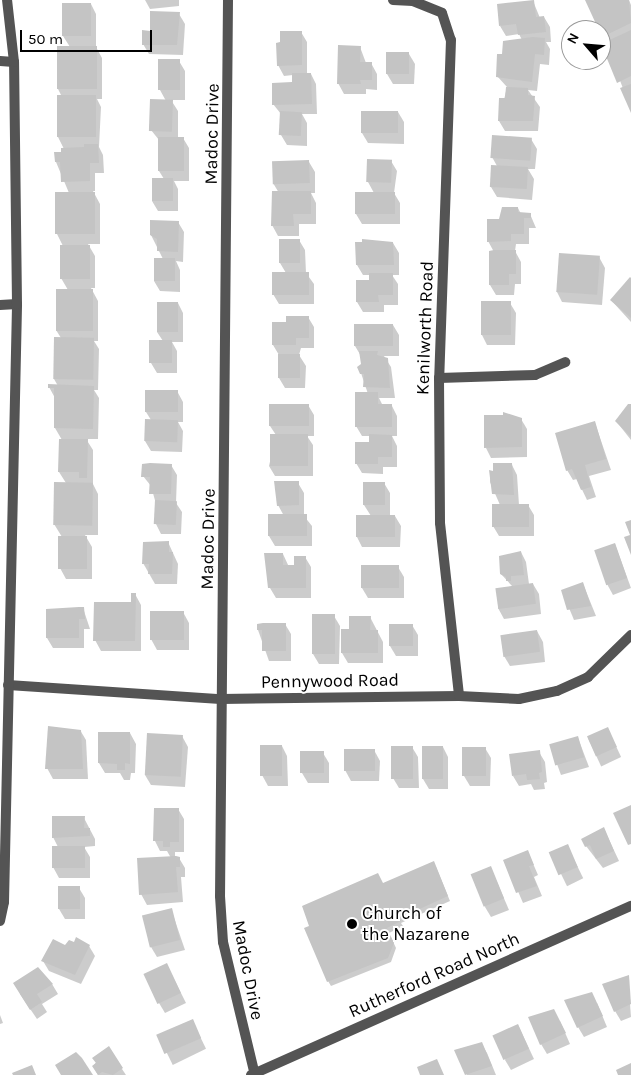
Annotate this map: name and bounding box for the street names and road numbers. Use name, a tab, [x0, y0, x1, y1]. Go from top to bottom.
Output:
street label: Madoc Drive	[200, 83, 224, 185]
street label: Kenilworth Road	[412, 261, 438, 395]
street label: Madoc Drive	[196, 488, 220, 590]
street label: Pennywood Road	[261, 669, 399, 693]
street label: Madoc Drive	[228, 918, 268, 1022]
street label: Rutherford Road North	[345, 928, 523, 1022]

